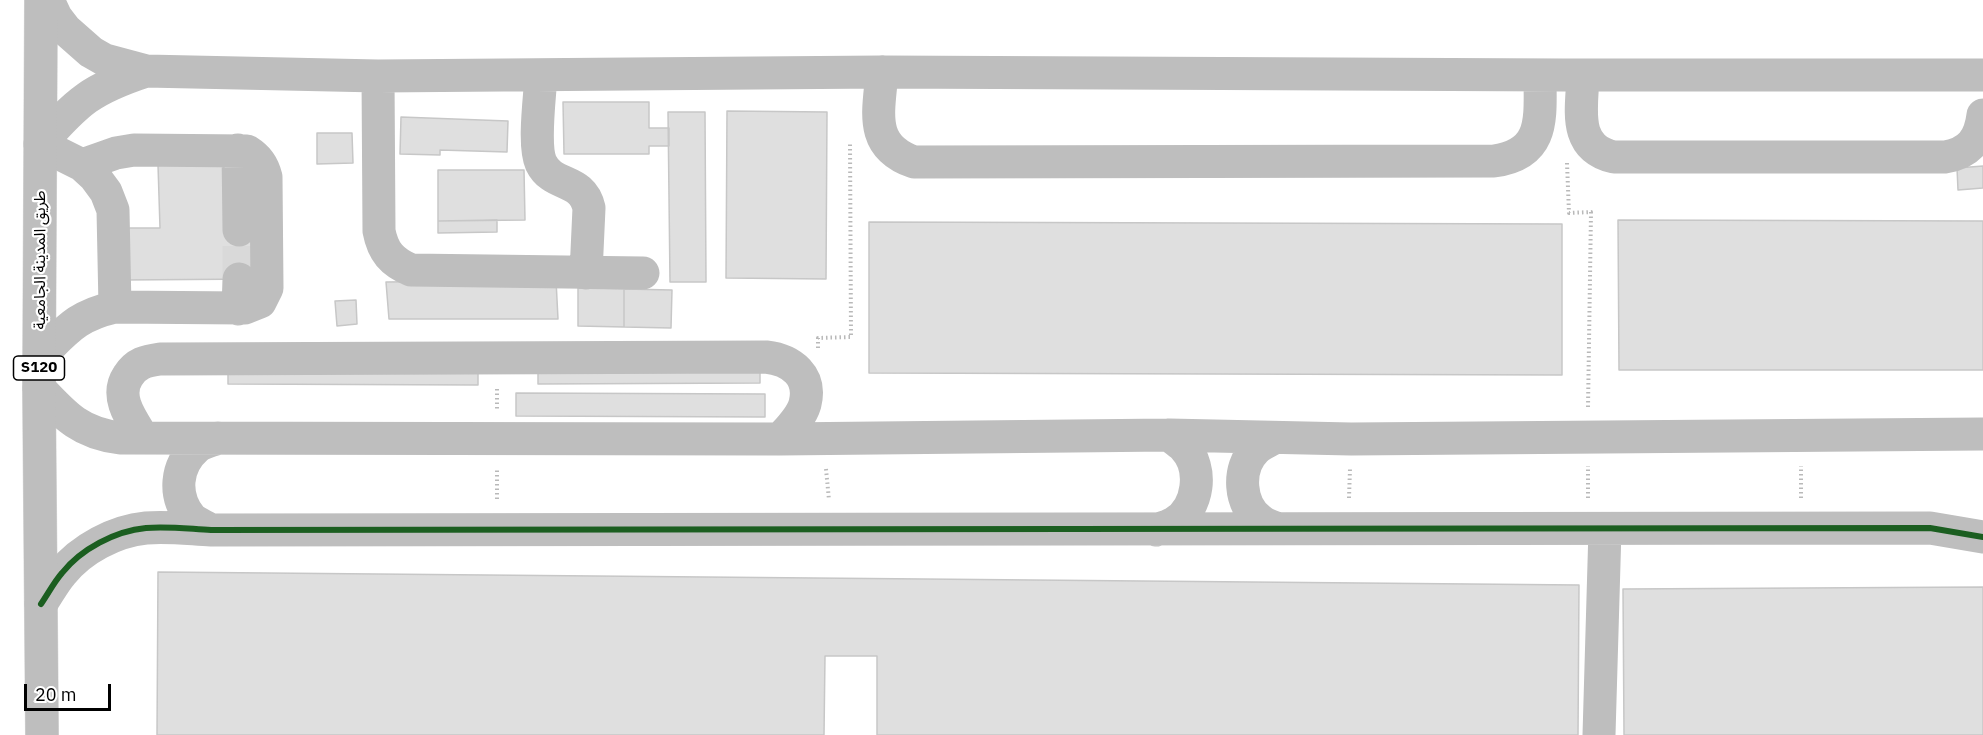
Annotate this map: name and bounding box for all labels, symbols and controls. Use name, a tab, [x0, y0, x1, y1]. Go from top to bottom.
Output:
street label: طريق المدينة الجامعية	[30, 190, 50, 330]
road number: S120	[14, 356, 64, 380]
scale bar	[27, 672, 114, 710]
text: 20 m	[35, 683, 77, 706]

